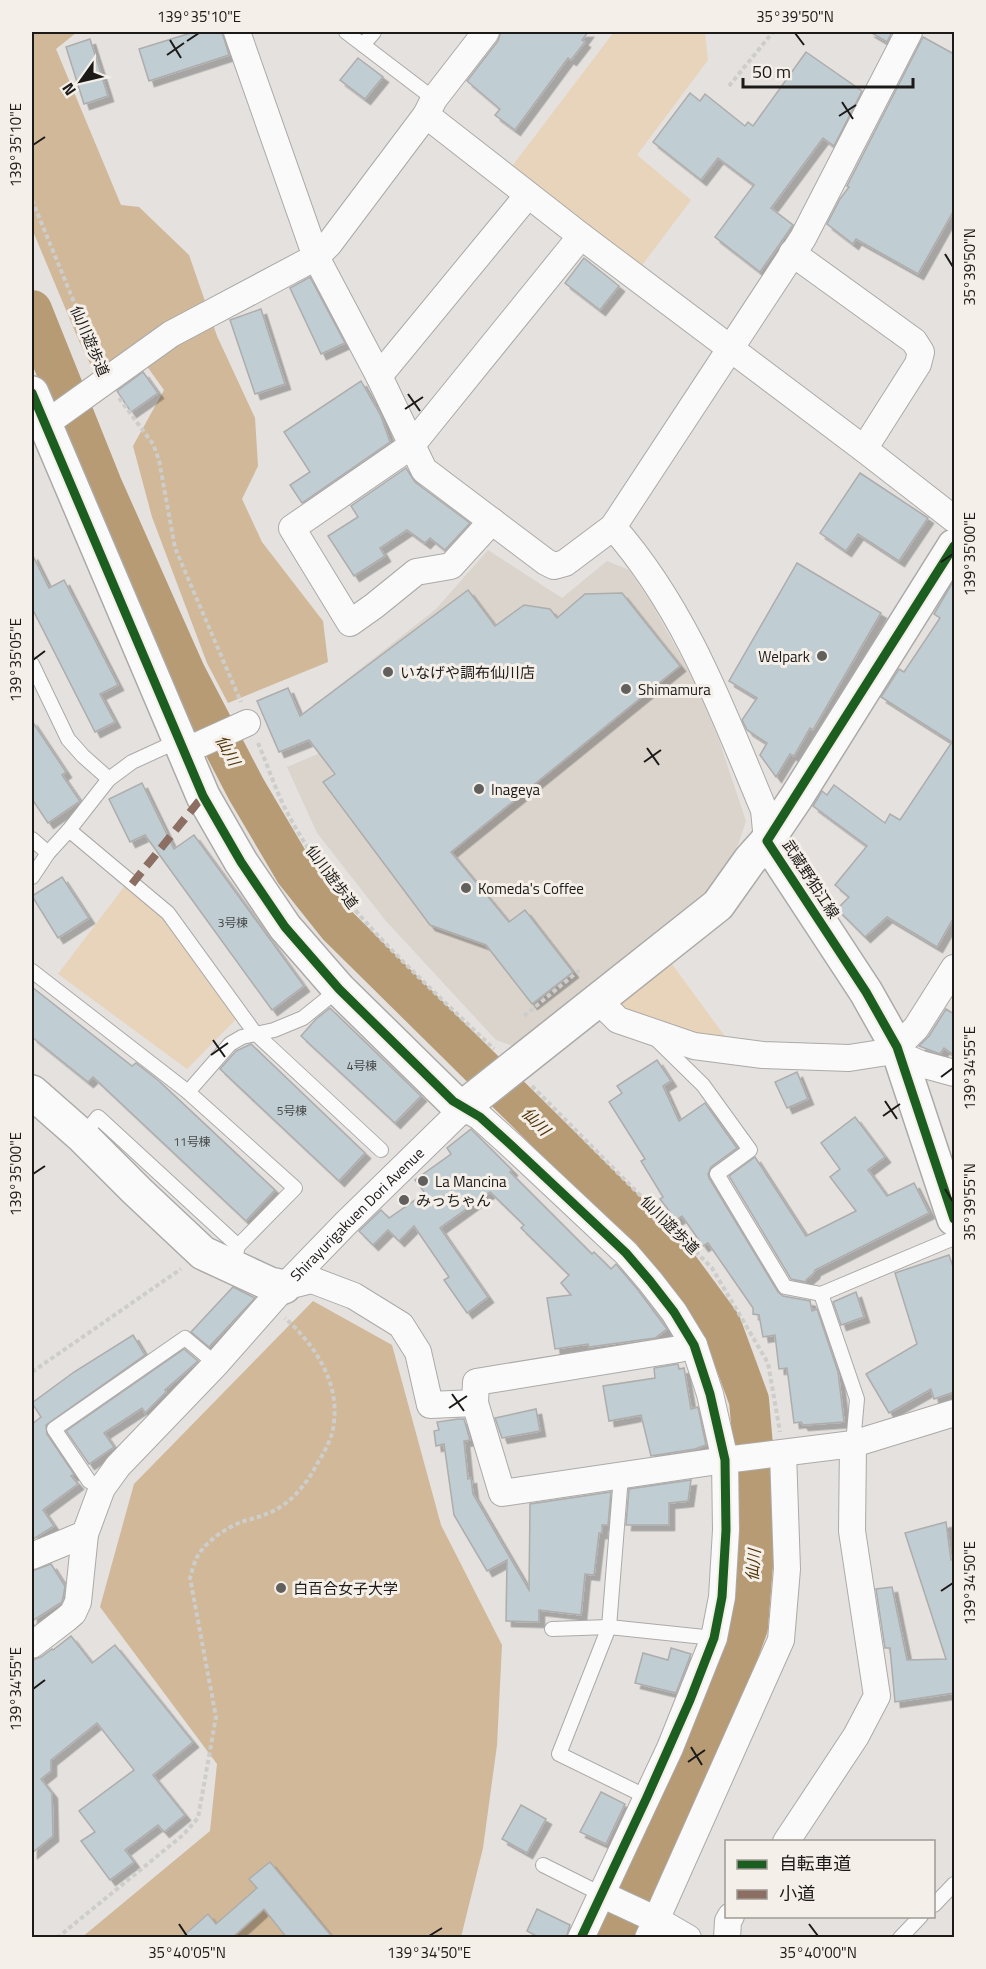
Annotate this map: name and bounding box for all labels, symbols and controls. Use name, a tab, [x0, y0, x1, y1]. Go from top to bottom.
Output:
text: 139°35'10"E	[157, 5, 241, 28]
text: 35°39'50"N	[756, 5, 834, 28]
north arrow	[51, 51, 111, 111]
scale bar	[743, 51, 912, 89]
text: 50 m	[752, 58, 791, 85]
text: N	[56, 78, 82, 101]
text: 139°35'10"E	[4, 103, 27, 187]
text: 35°39'50"N	[958, 228, 981, 306]
street label: 仙川遊歩道	[65, 302, 115, 380]
text: 139°35'00"E	[958, 512, 981, 596]
text: 139°35'05"E	[4, 618, 27, 702]
place label: Welpark	[758, 645, 810, 668]
marker: Welpark	[815, 649, 829, 663]
place label: いなげや調布仙川店	[400, 661, 535, 684]
marker: いなげや調布仙川店	[381, 665, 395, 679]
place label: Shimamura	[638, 678, 711, 701]
marker: Shimamura	[619, 682, 633, 696]
water label: 仙川	[210, 730, 247, 772]
place label: Inageya	[491, 778, 541, 801]
marker: Inageya	[472, 782, 486, 796]
street label: 武蔵野狛江線	[777, 835, 845, 923]
street label: 仙川遊歩道	[300, 840, 364, 914]
place label: Komeda's Coffee	[478, 877, 584, 900]
marker: Komeda's Coffee	[459, 881, 473, 895]
house number: 3号棟	[218, 913, 248, 932]
text: 139°34'55"E	[958, 1026, 981, 1110]
house number: 4号棟	[347, 1056, 377, 1075]
house number: 5号棟	[277, 1101, 307, 1120]
water label: 仙川	[516, 1101, 557, 1142]
text: 139°35'00"E	[4, 1132, 27, 1216]
house number: 11号棟	[173, 1132, 211, 1151]
street label: Shirayurigakuen Dori Avenue	[284, 1142, 429, 1286]
text: 35°39'55"N	[958, 1163, 981, 1241]
place label: La Mancina	[435, 1170, 507, 1193]
marker: La Mancina	[416, 1174, 430, 1188]
place label: みっちゃん	[416, 1189, 491, 1212]
street label: 仙川遊歩道	[635, 1190, 705, 1260]
marker: みっちゃん	[397, 1193, 411, 1207]
text: 139°34'50"E	[958, 1541, 981, 1625]
water label: 仙川	[740, 1546, 766, 1582]
place label: 白百合女子大学	[293, 1577, 398, 1600]
marker: 白百合女子大学	[274, 1581, 288, 1595]
text: 139°34'55"E	[4, 1647, 27, 1731]
legend	[725, 1840, 935, 1918]
text: 自転車道	[779, 1850, 851, 1877]
text: 小道	[779, 1880, 815, 1907]
text: 35°40'05"N	[148, 1941, 226, 1964]
text: 139°34'50"E	[387, 1941, 471, 1964]
text: 35°40'00"N	[779, 1941, 857, 1964]

